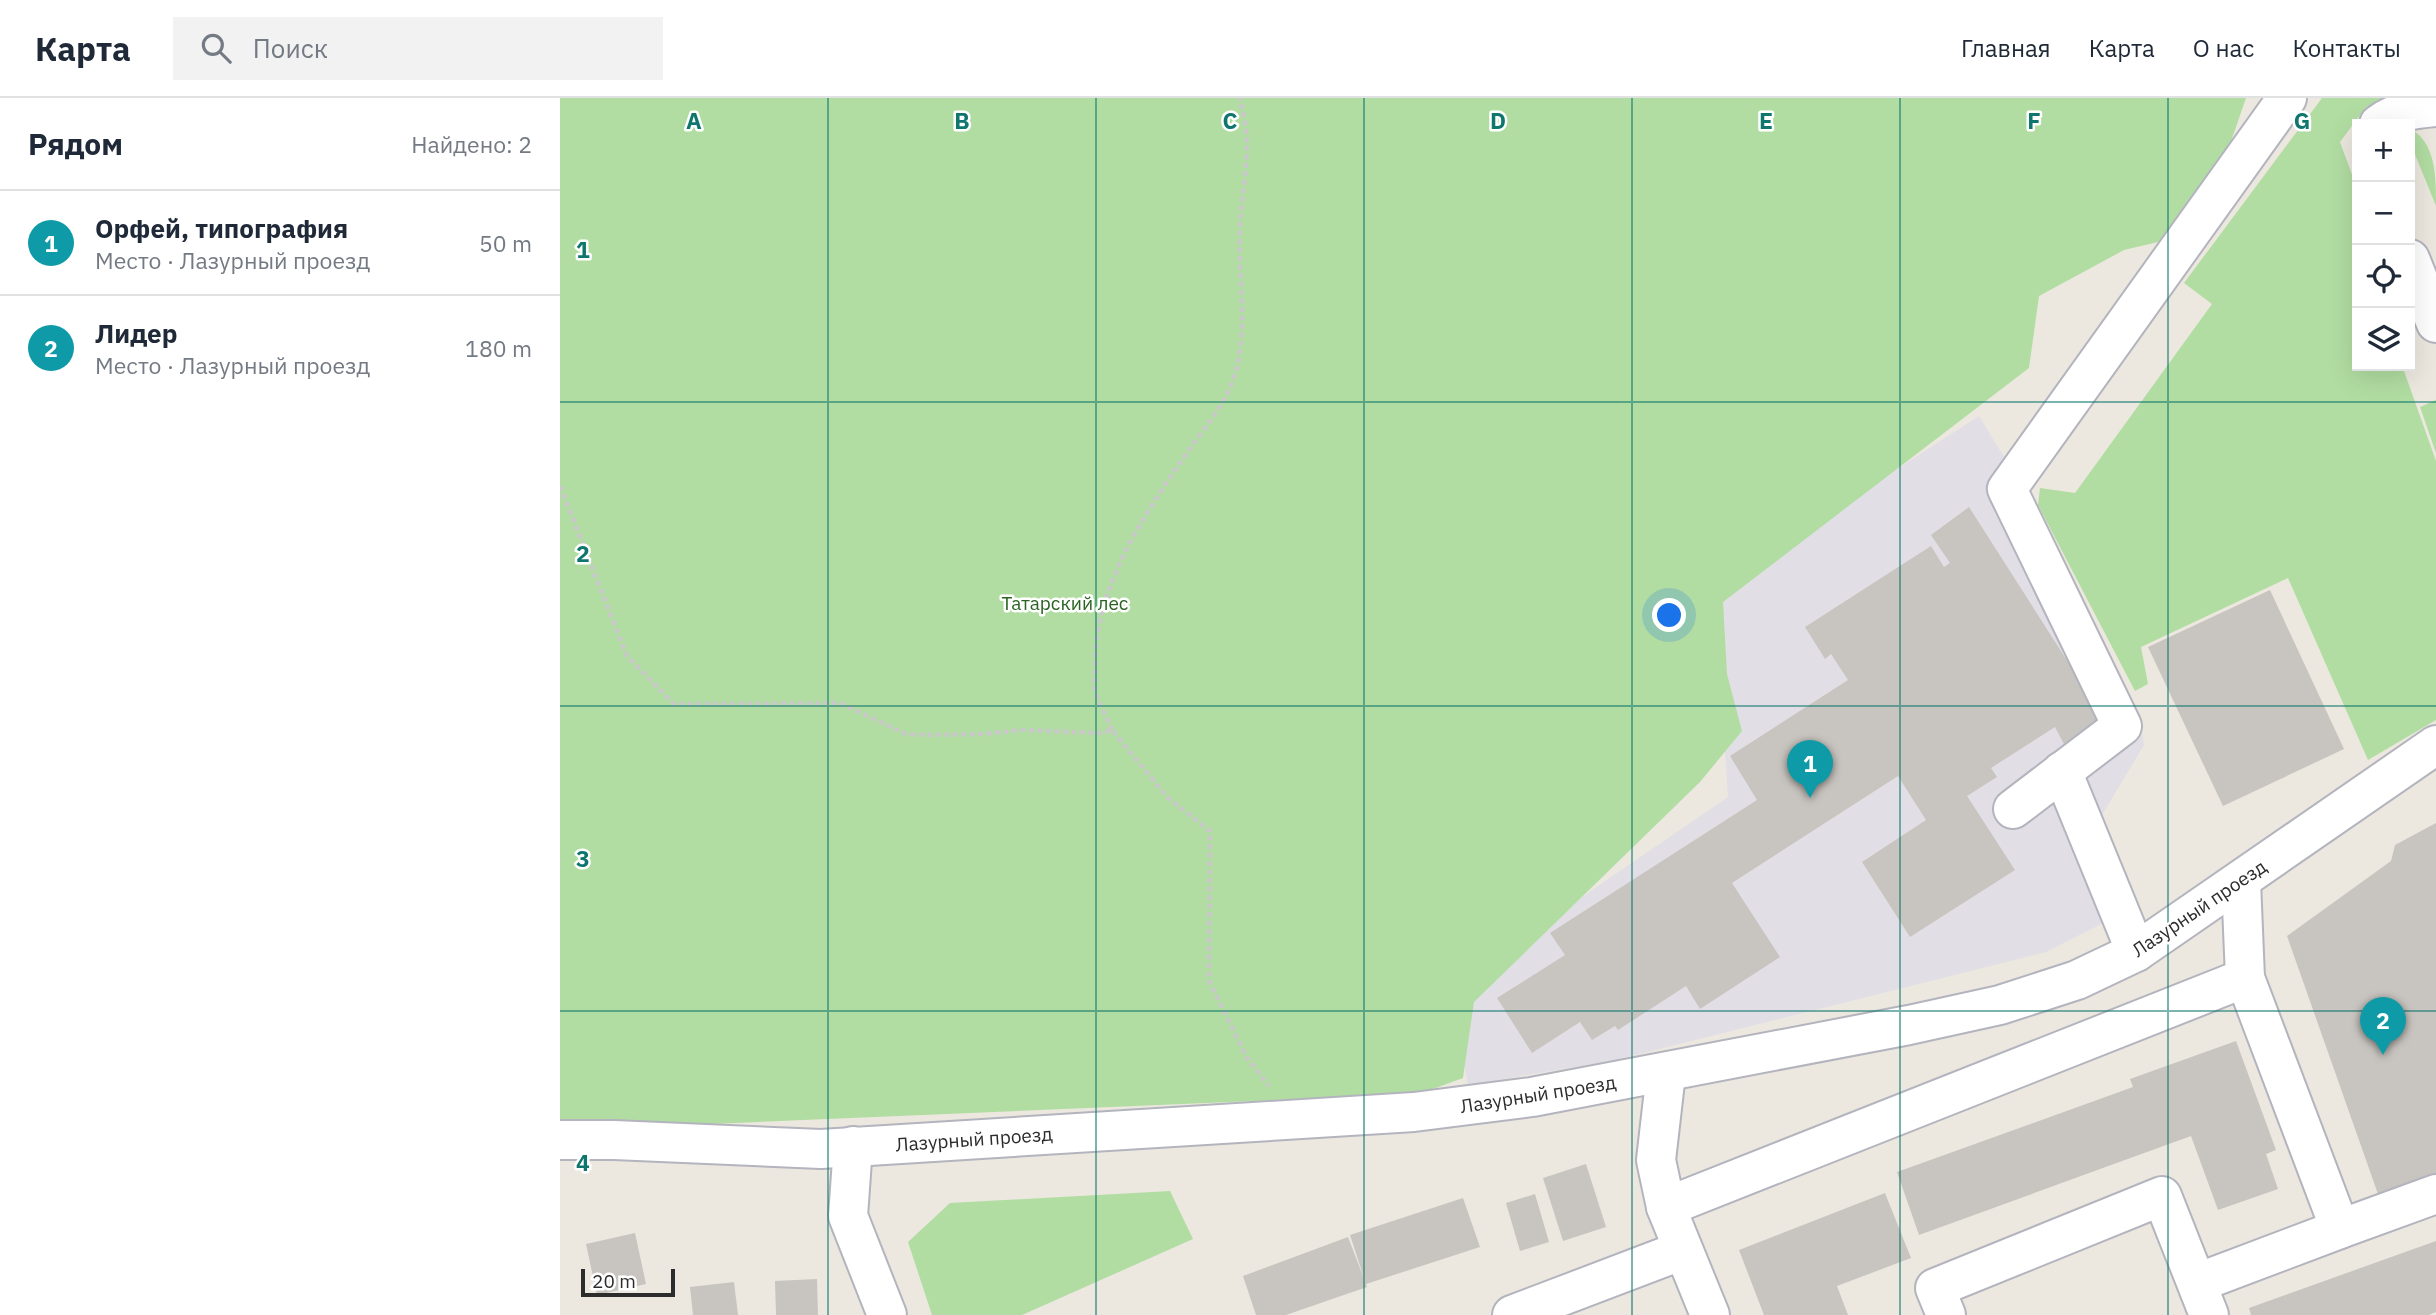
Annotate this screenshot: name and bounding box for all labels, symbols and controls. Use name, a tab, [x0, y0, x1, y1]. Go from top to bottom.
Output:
search box	[173, 17, 663, 80]
text: Карта	[35, 27, 131, 70]
icon: search	[197, 29, 235, 67]
text: Поиск	[253, 31, 328, 65]
text: Главная	[1961, 32, 2051, 64]
text: Карта	[2089, 32, 2155, 64]
text: О нас	[2193, 32, 2254, 64]
text: Контакты	[2292, 32, 2401, 64]
text: A	[686, 105, 702, 135]
text: B	[954, 105, 970, 135]
text: C	[1223, 105, 1238, 135]
text: D	[1490, 105, 1506, 135]
text: E	[1759, 105, 1773, 135]
text: F	[2027, 105, 2041, 135]
text: G	[2294, 105, 2310, 135]
map controls	[2352, 119, 2415, 371]
button: +	[2352, 119, 2415, 182]
text: Рядом	[28, 124, 123, 163]
text: Найдено: 2	[411, 129, 532, 159]
button: −	[2352, 182, 2415, 245]
text: Орфей, типография	[95, 211, 348, 245]
text: 1	[44, 228, 58, 258]
text: 50 m	[479, 228, 532, 258]
text: 1	[576, 234, 590, 264]
text: Место · Лазурный проезд	[95, 245, 370, 275]
button: locate	[2352, 245, 2415, 308]
button: layers	[2352, 308, 2415, 371]
text: Лидер	[95, 316, 178, 350]
text: 2	[44, 333, 58, 363]
text: 180 m	[465, 333, 532, 363]
text: Место · Лазурный проезд	[95, 350, 370, 380]
text: 2	[576, 538, 590, 568]
park label: Татарский лес	[1002, 591, 1129, 615]
your location	[1652, 598, 1686, 632]
pin: 1	[1787, 740, 1833, 798]
text: 3	[576, 843, 590, 873]
street label: Лазурный проезд	[2127, 854, 2271, 962]
pin: 2	[2360, 997, 2406, 1055]
street label: Лазурный проезд	[1458, 1070, 1618, 1118]
street label: Лазурный проезд	[895, 1122, 1053, 1156]
text: 4	[576, 1147, 590, 1177]
scale bar	[581, 1266, 676, 1298]
text: 20 m	[592, 1269, 636, 1293]

